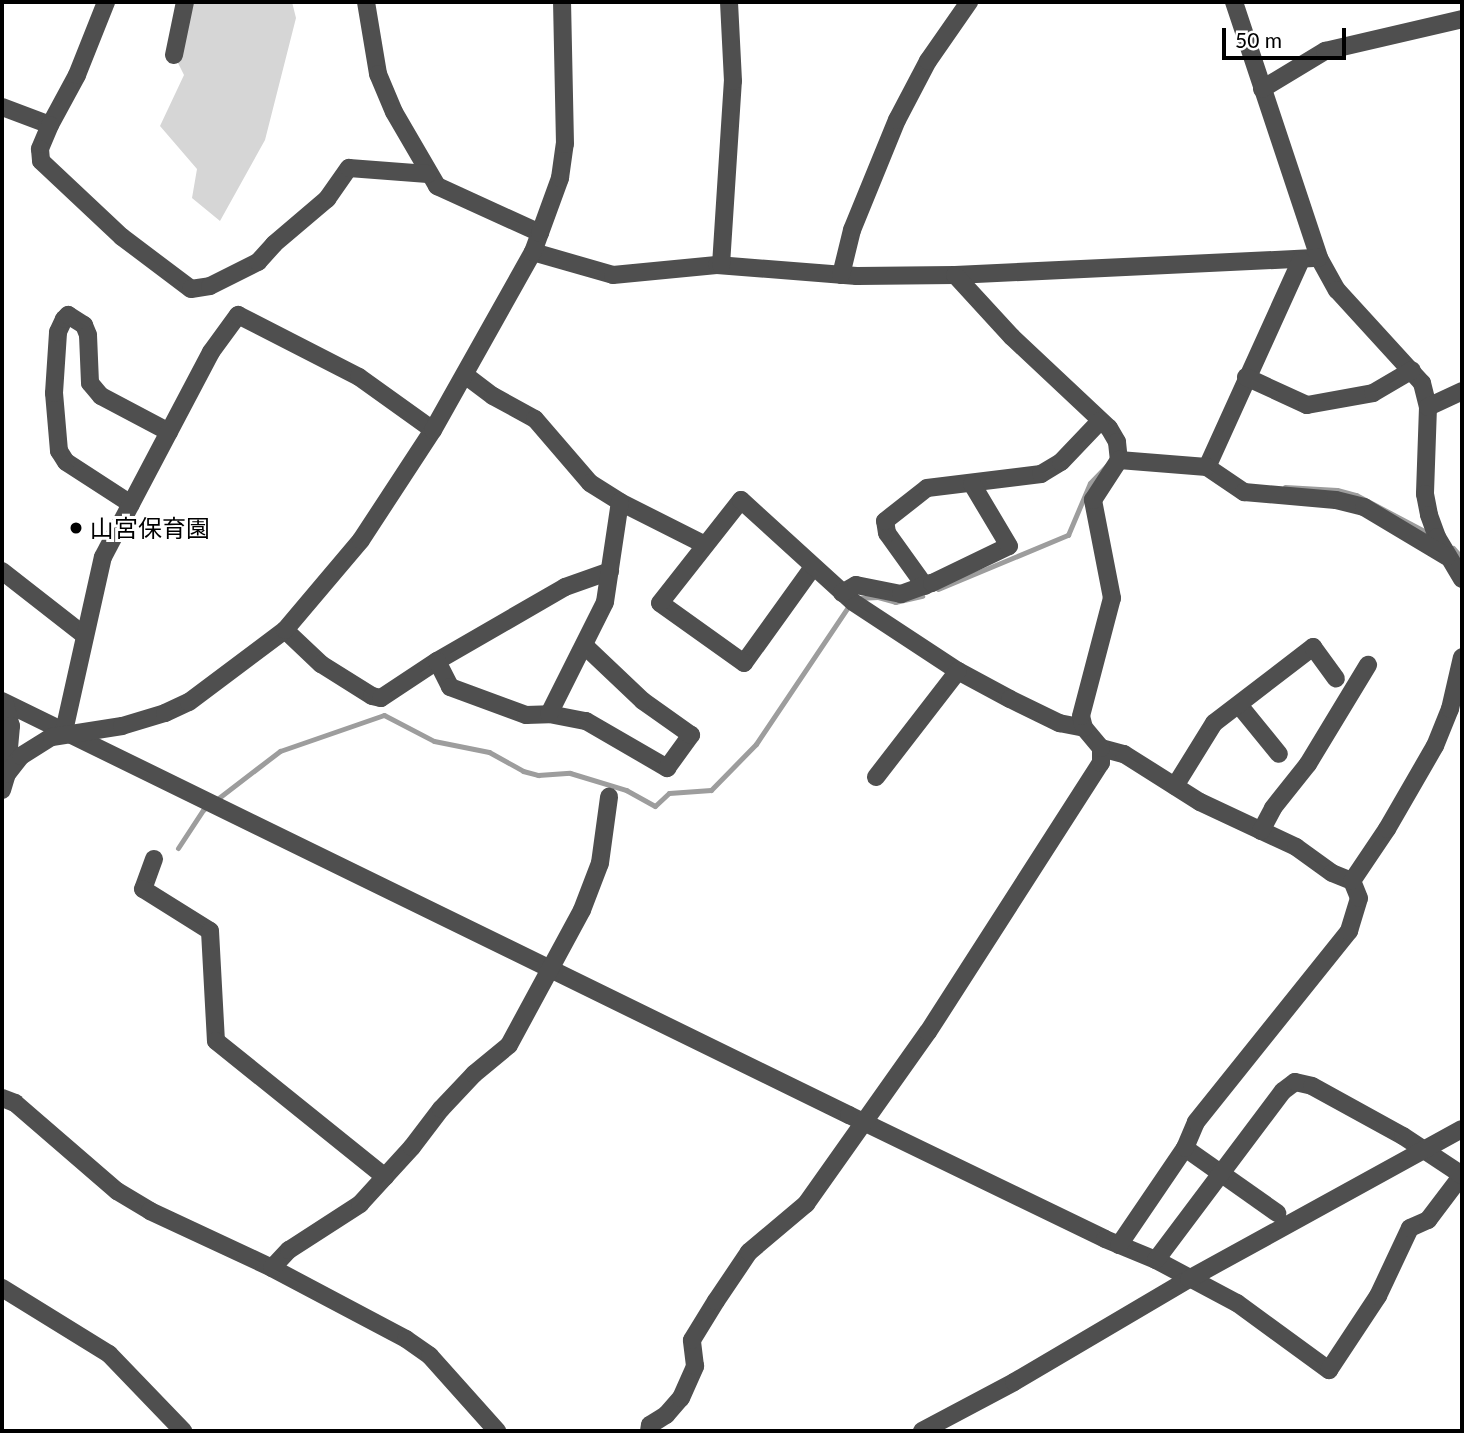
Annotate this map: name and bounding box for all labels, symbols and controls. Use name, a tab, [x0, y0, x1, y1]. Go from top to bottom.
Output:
scale bar	[1226, 14, 1350, 58]
text: 50 m	[1235, 27, 1282, 52]
place label: 山宮保育園	[90, 514, 210, 542]
marker: 山宮保育園	[68, 520, 84, 536]

